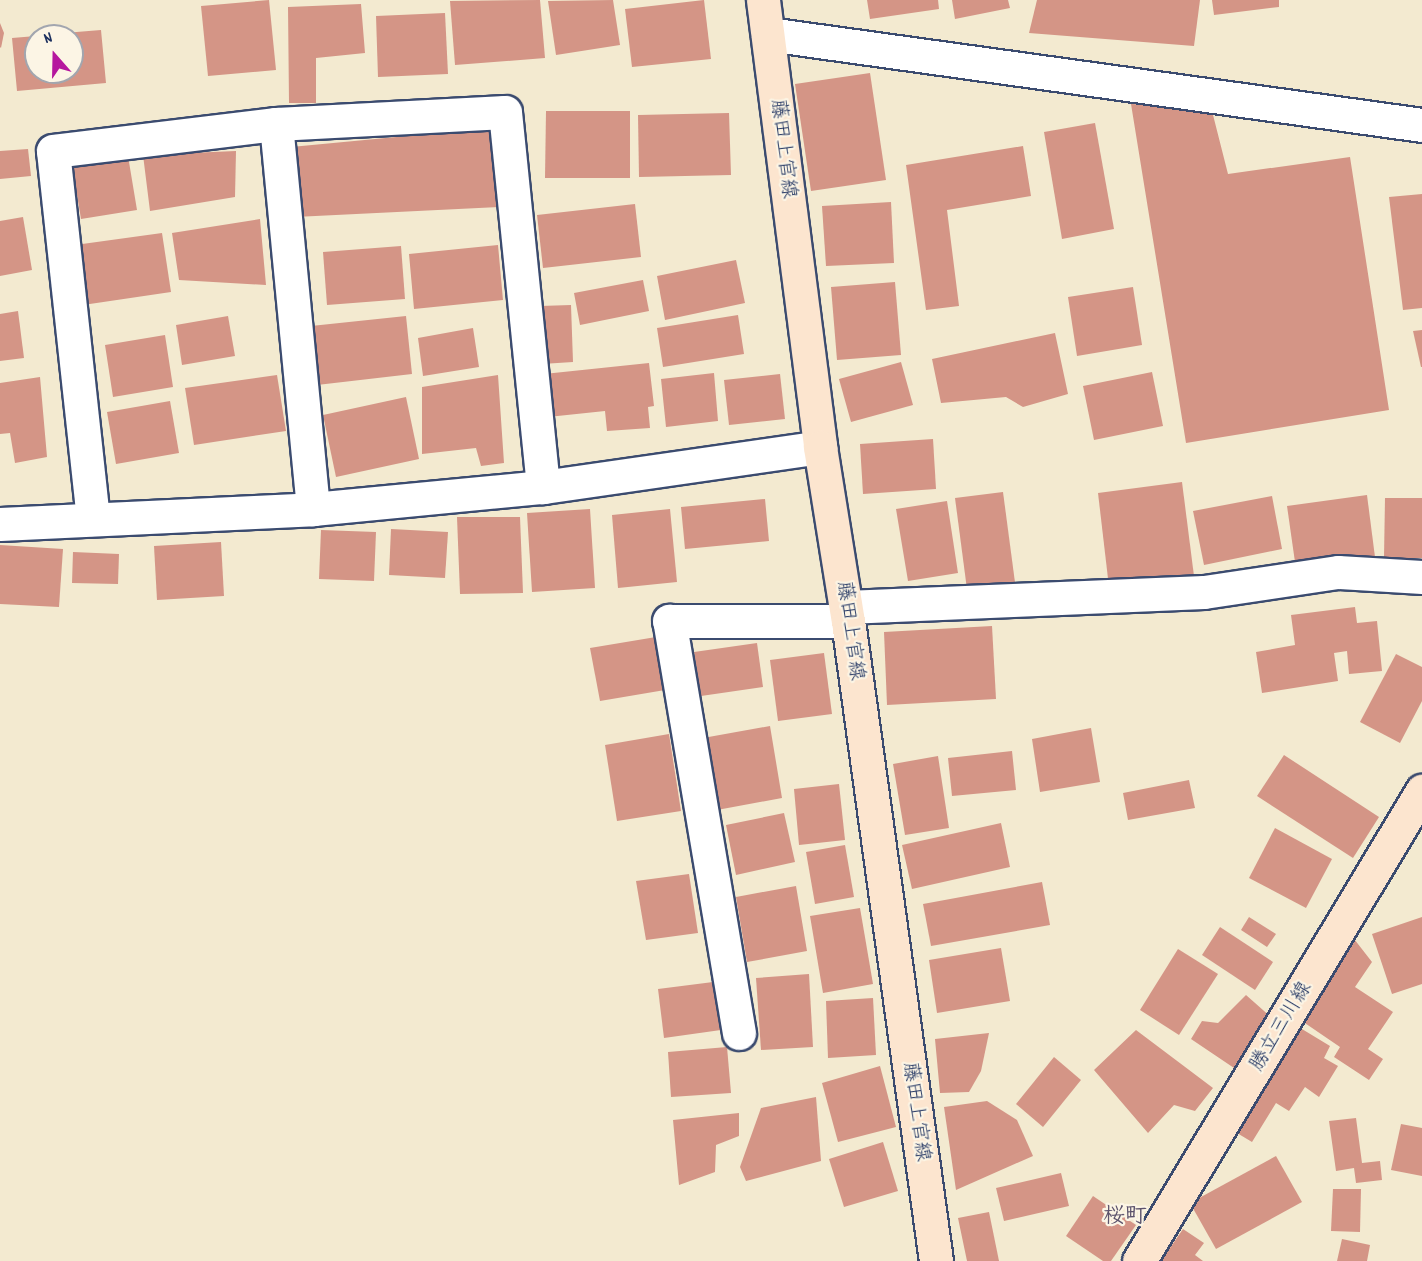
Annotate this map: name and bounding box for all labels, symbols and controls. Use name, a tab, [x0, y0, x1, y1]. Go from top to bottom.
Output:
north arrow	[24, 24, 84, 84]
text: N	[41, 26, 56, 51]
street label: 藤田上官線	[764, 98, 800, 200]
street label: 藤田上官線	[830, 580, 868, 682]
street label: 勝立三川線	[1246, 978, 1318, 1076]
street label: 藤田上官線	[896, 1061, 934, 1163]
district label: 桜町	[1103, 1205, 1147, 1231]

